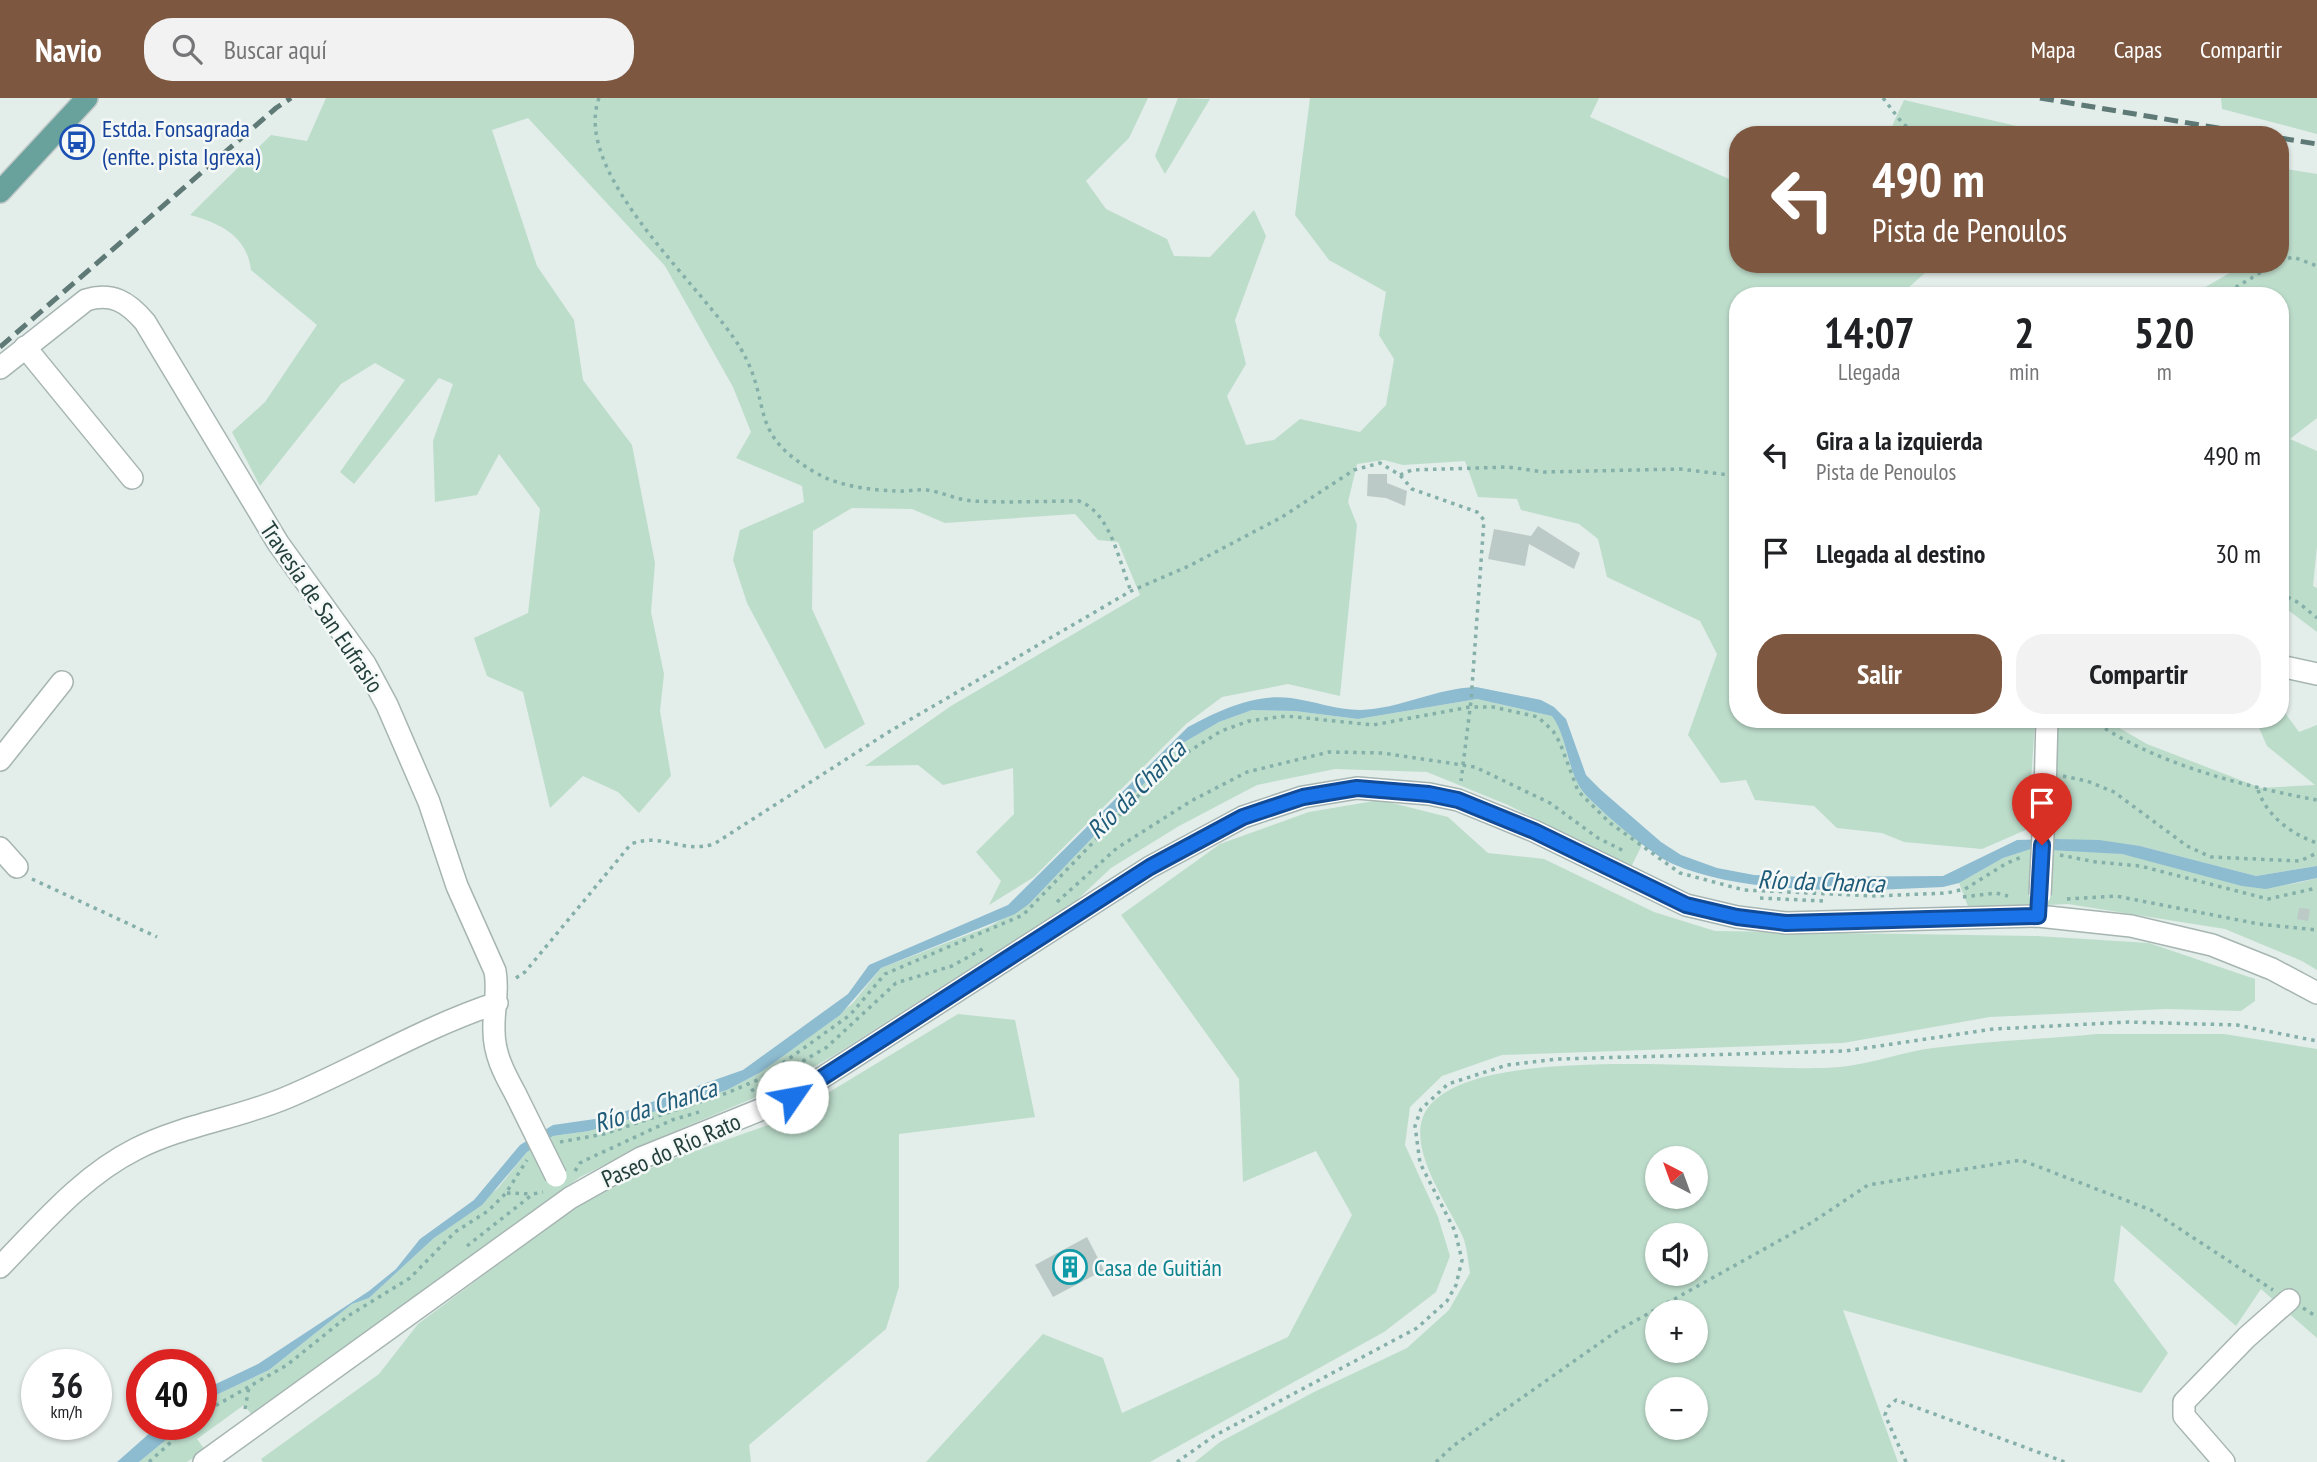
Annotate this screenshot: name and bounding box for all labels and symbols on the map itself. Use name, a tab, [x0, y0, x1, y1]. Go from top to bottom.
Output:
place label: Estda. Fonsagrada (enfte. pista Igrexa)	[102, 113, 261, 172]
bus stop icon: Estda. Fonsagrada (enfte. pista Igrexa)	[58, 123, 96, 161]
street label: Travesía de San Eufrasio	[253, 516, 391, 698]
water label: Río da Chanca	[1079, 731, 1194, 846]
pin	[2012, 773, 2072, 845]
water label: Río da Chanca	[1757, 862, 1887, 900]
position arrow	[755, 1060, 829, 1134]
water label: Río da Chanca	[590, 1070, 722, 1139]
street label: Paseo do Río Rato	[597, 1106, 745, 1194]
north arrow	[1645, 1146, 1708, 1209]
building icon: Casa de Guitián	[1051, 1248, 1089, 1286]
place label: Casa de Guitián	[1094, 1252, 1222, 1283]
speed limit sign: 40	[126, 1349, 217, 1440]

